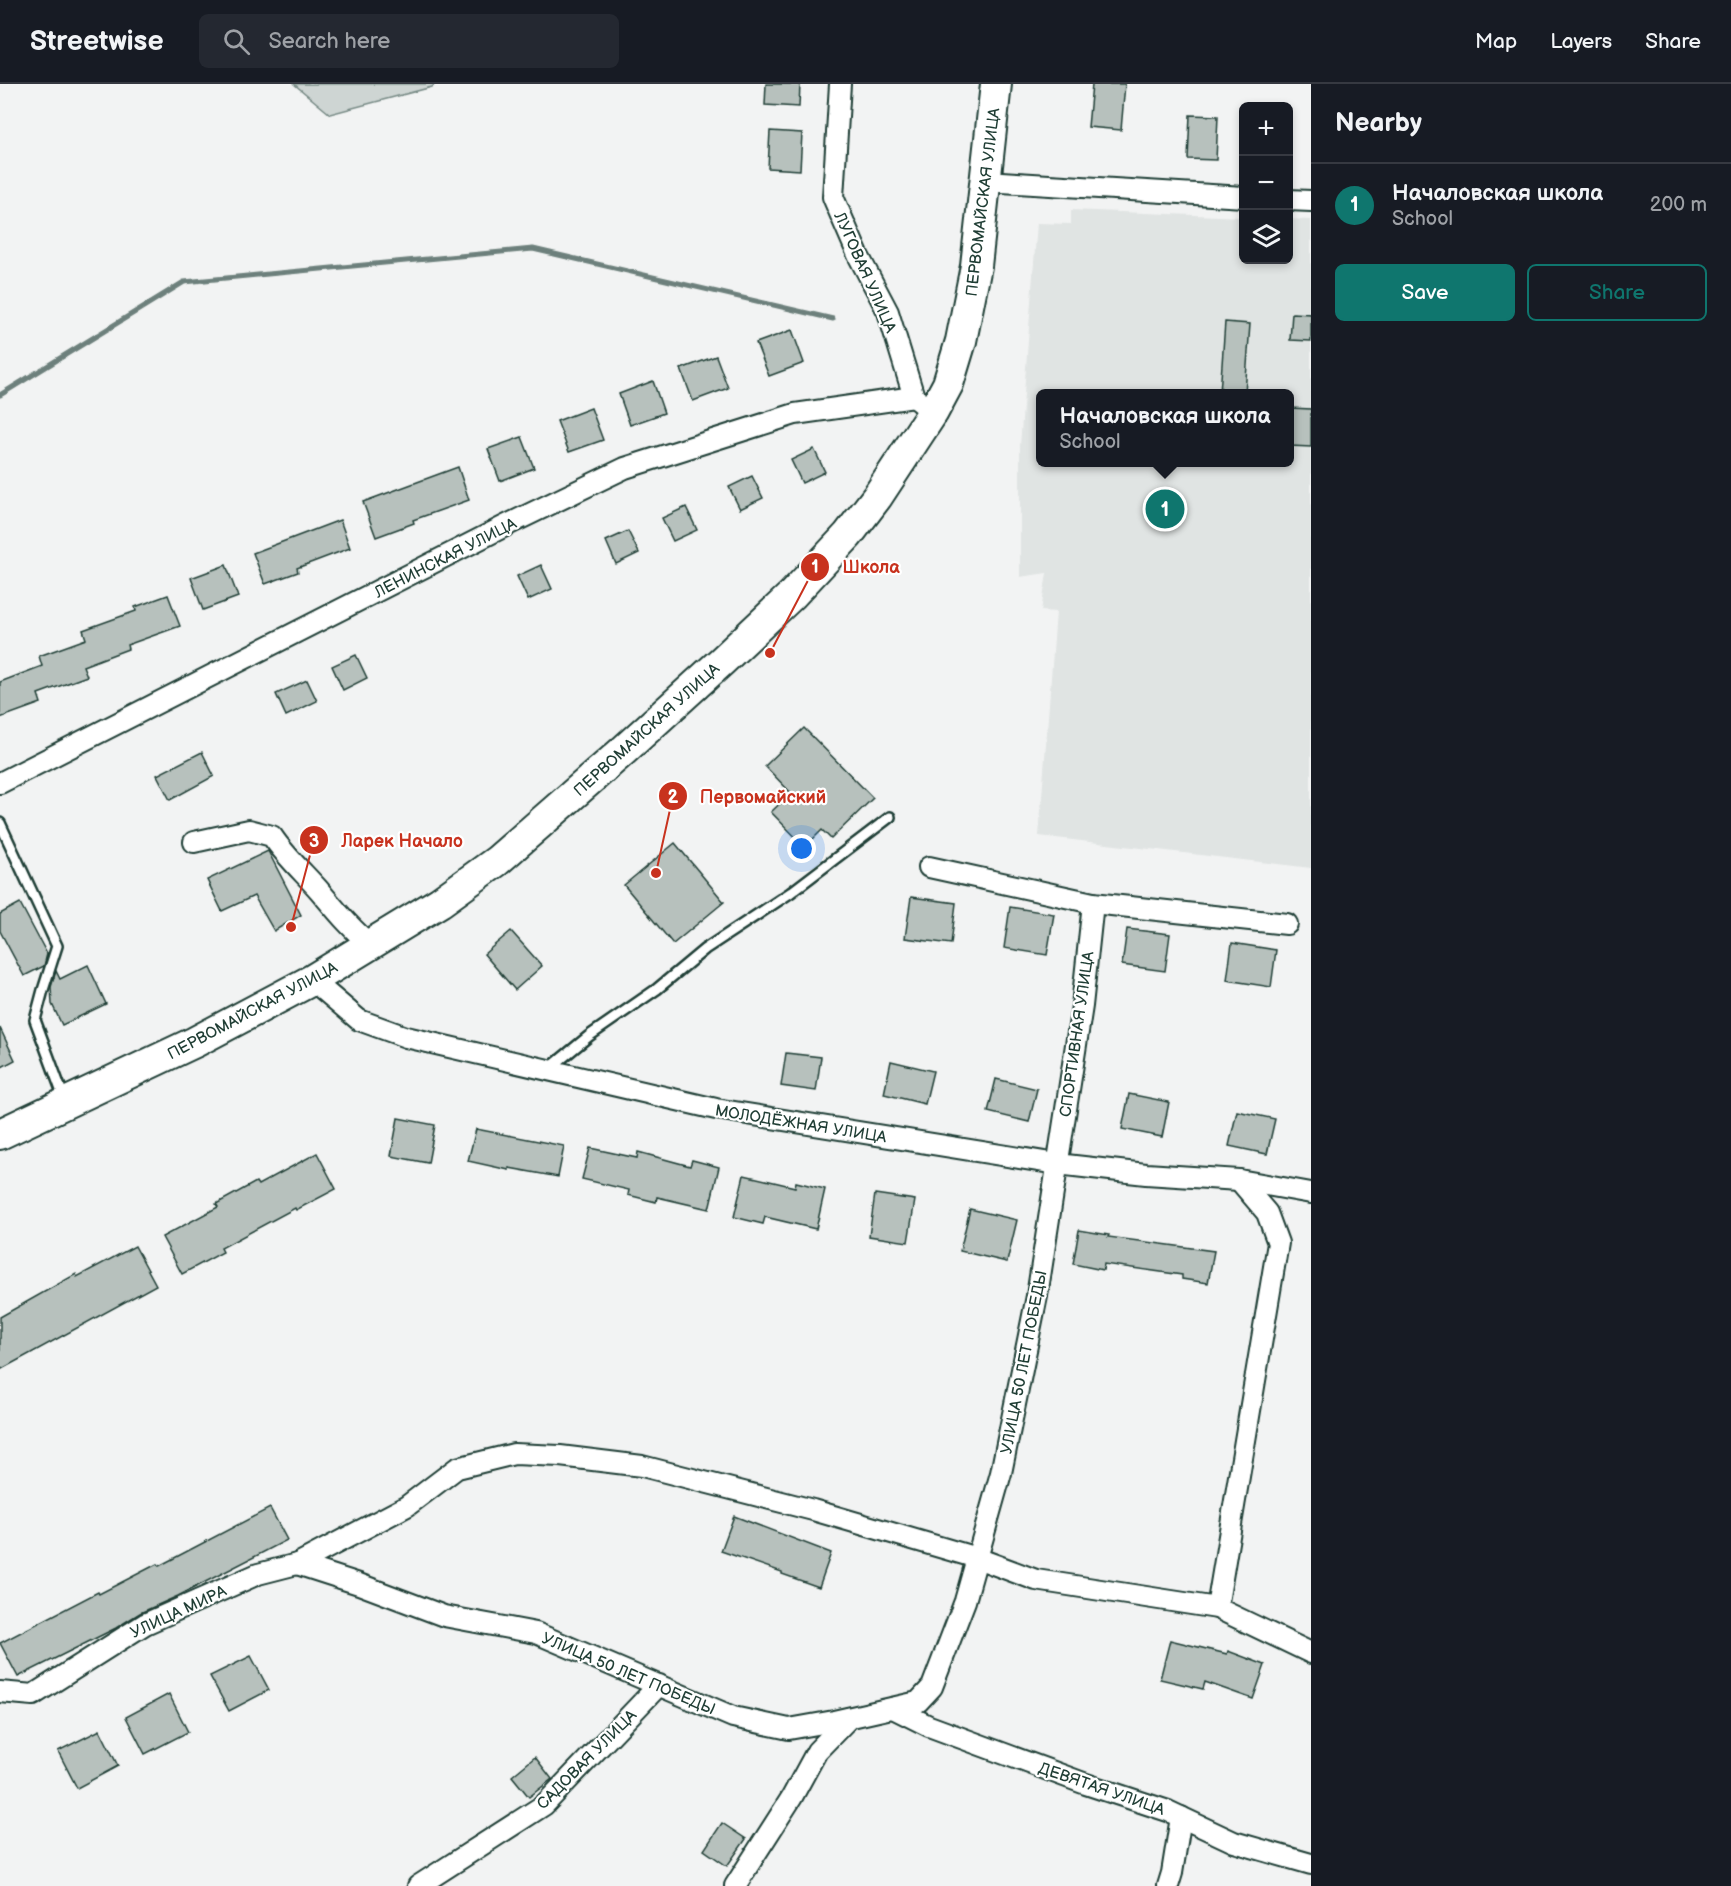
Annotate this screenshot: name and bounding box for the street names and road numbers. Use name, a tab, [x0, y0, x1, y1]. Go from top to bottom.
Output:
street label: ПЕРВОМАЙСКАЯ УЛИЦА	[962, 107, 1005, 298]
street label: ЛУГОВАЯ УЛИЦА	[829, 208, 900, 336]
street label: ЛЕНИНСКАЯ УЛИЦА	[371, 514, 520, 603]
street label: ПЕРВОМАЙСКАЯ УЛИЦА	[570, 659, 724, 801]
street label: СПОРТИВНАЯ УЛИЦА	[1056, 950, 1099, 1118]
street label: ПЕРВОМАЙСКАЯ УЛИЦА	[164, 958, 341, 1064]
street label: МОЛОДЁЖНАЯ УЛИЦА	[714, 1101, 888, 1147]
street label: УЛИЦА 50 ЛЕТ ПОБЕДЫ	[997, 1269, 1052, 1456]
street label: УЛИЦА МИРА	[128, 1582, 230, 1643]
street label: УЛИЦА 50 ЛЕТ ПОБЕДЫ	[539, 1629, 718, 1720]
street label: САДОВАЯ УЛИЦА	[533, 1706, 641, 1814]
street label: ДЕВЯТАЯ УЛИЦА	[1036, 1759, 1167, 1820]

